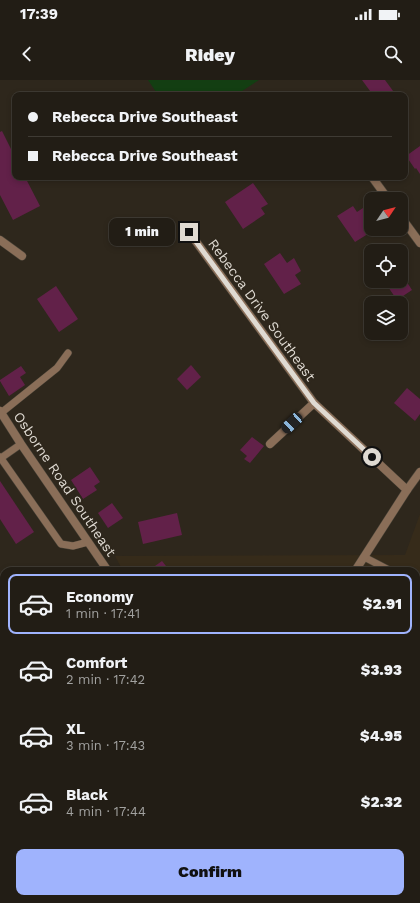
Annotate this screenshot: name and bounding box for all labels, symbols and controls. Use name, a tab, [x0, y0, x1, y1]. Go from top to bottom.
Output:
text: 17:39	[20, 5, 58, 23]
icon: back	[16, 43, 38, 65]
icon: search	[382, 43, 404, 65]
text: Ridey	[185, 44, 235, 65]
text: Rebecca Drive Southeast	[52, 108, 238, 126]
text: Rebecca Drive Southeast	[52, 147, 238, 165]
north arrow	[364, 192, 408, 236]
map controls	[364, 192, 408, 340]
callout: 1 min	[109, 218, 175, 246]
route end	[180, 223, 198, 241]
text: 1 min	[125, 224, 159, 239]
street label: Rebecca Drive Southeast	[205, 236, 319, 384]
button: locate	[364, 244, 408, 288]
button: layers	[364, 296, 408, 340]
street label: Osborne Road Southeast	[11, 409, 120, 559]
car	[279, 410, 305, 436]
route start	[363, 448, 381, 466]
icon: car	[18, 586, 54, 622]
text: Economy	[66, 588, 133, 606]
text: $2.91	[363, 595, 402, 613]
text: 1 min · 17:41	[66, 606, 140, 621]
icon: car	[18, 652, 54, 688]
text: Comfort	[66, 654, 127, 672]
text: $3.93	[361, 661, 402, 679]
text: 2 min · 17:42	[66, 672, 145, 687]
icon: car	[18, 718, 54, 754]
text: XL	[66, 720, 85, 738]
text: $4.95	[360, 727, 402, 745]
text: 3 min · 17:43	[66, 738, 145, 753]
icon: car	[18, 784, 54, 820]
text: Black	[66, 786, 108, 804]
text: $2.32	[361, 793, 402, 811]
text: 4 min · 17:44	[66, 804, 146, 819]
button: Confirm	[16, 849, 404, 895]

